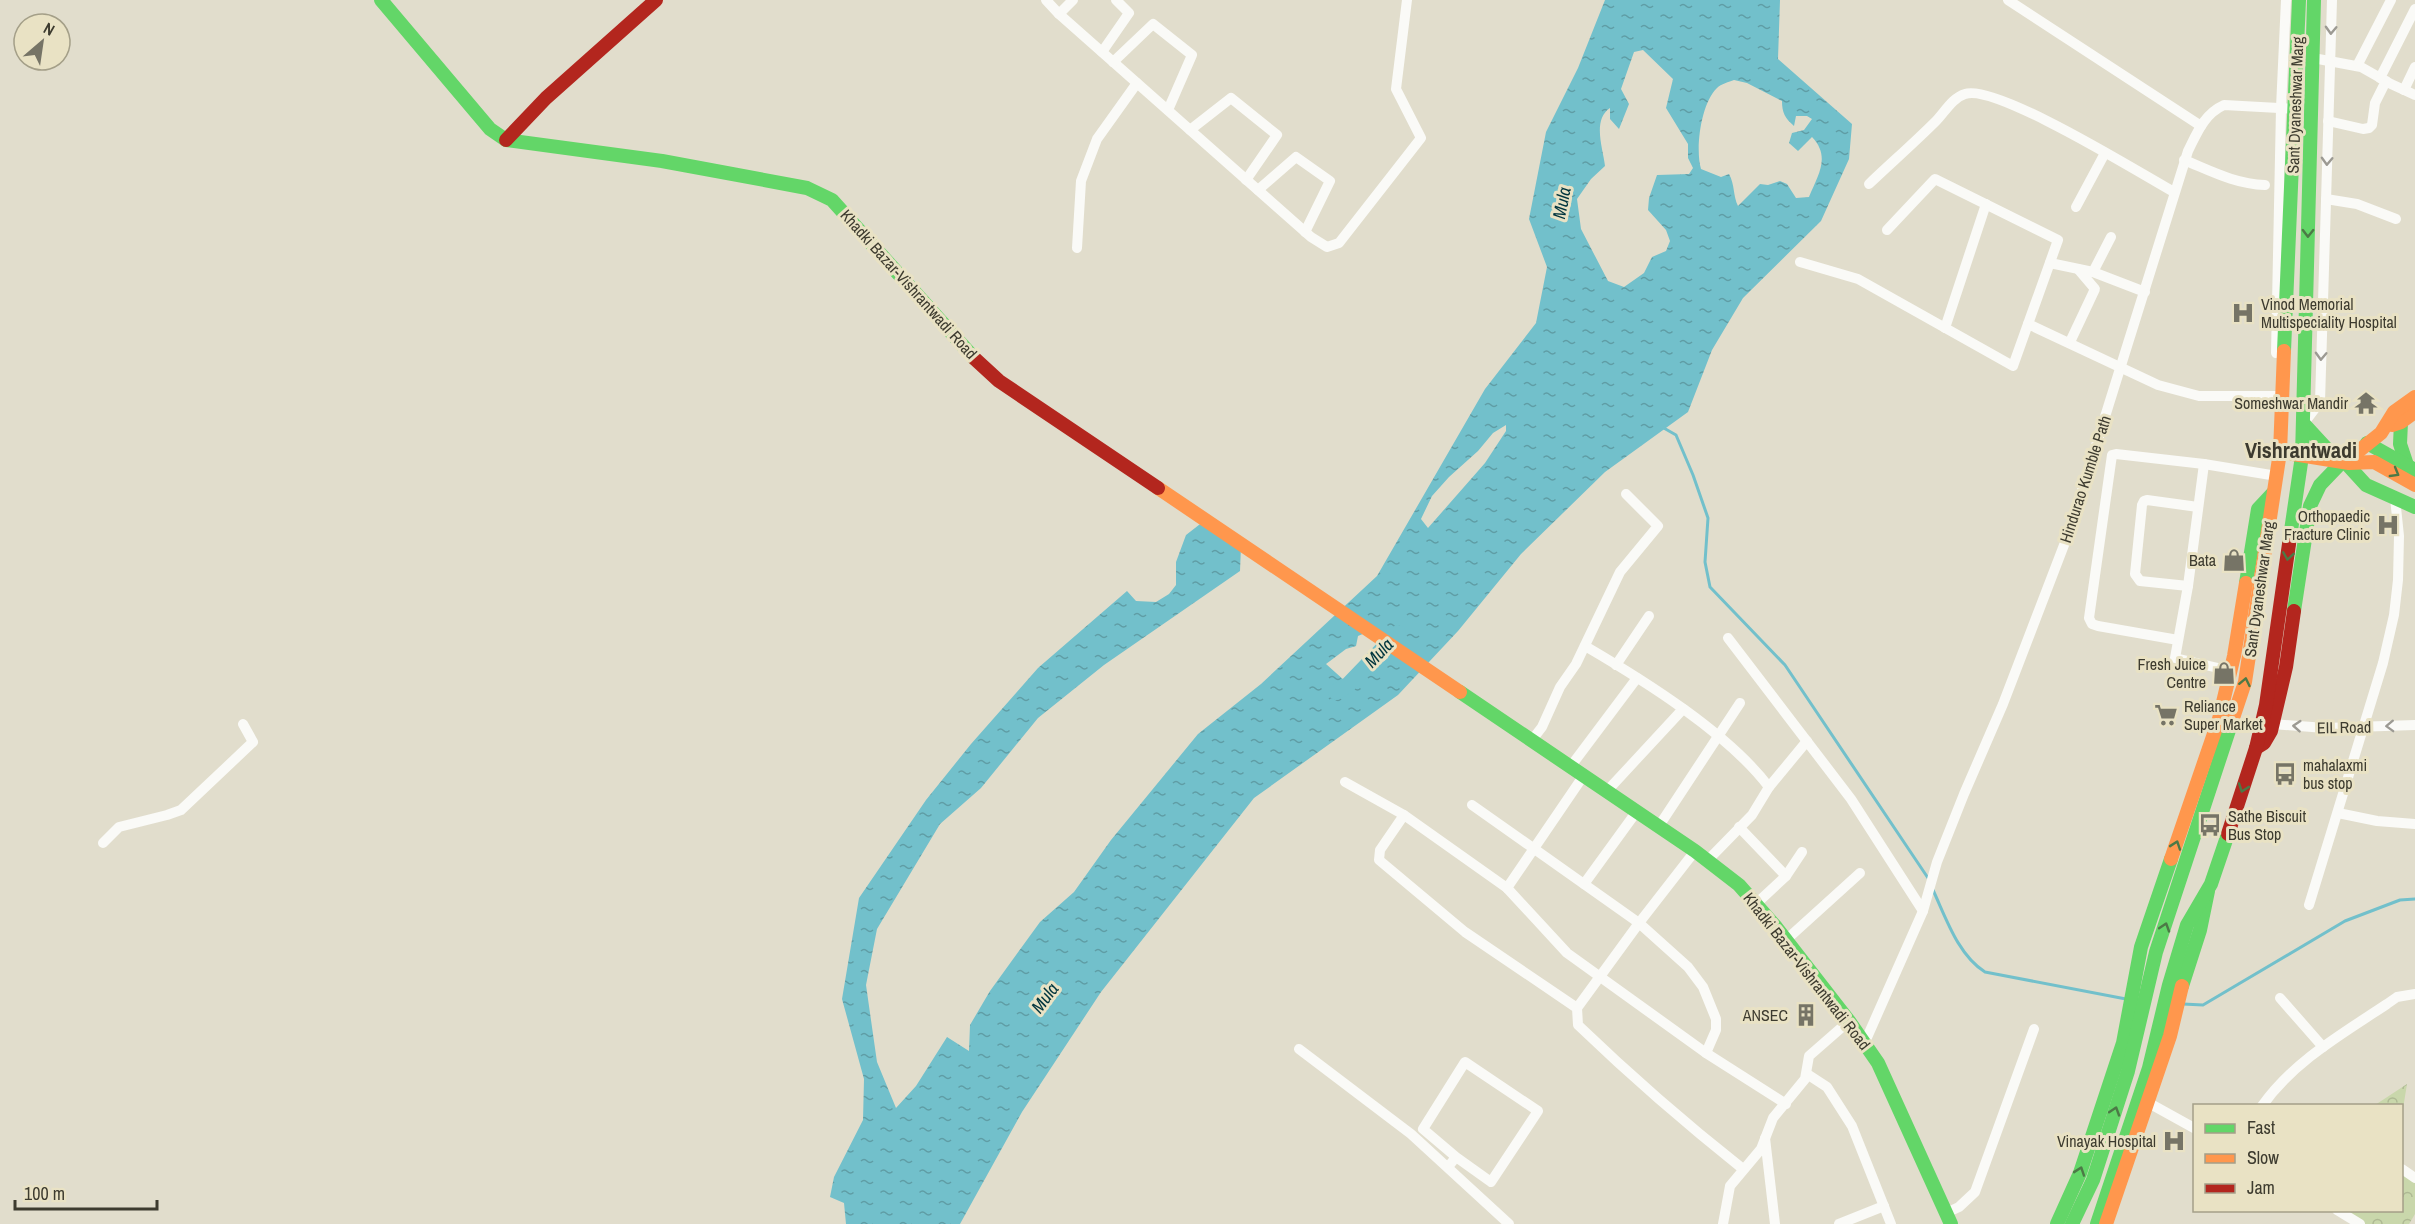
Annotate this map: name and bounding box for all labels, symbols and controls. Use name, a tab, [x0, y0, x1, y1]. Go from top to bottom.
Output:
north arrow	[12, 12, 72, 72]
text: N	[40, 17, 59, 41]
one-way arrow	[2325, 26, 2338, 35]
street label: Sant Dyaneshwar Marg	[2282, 35, 2308, 174]
one-way arrow	[2321, 156, 2333, 165]
water label: Mula	[1546, 185, 1577, 221]
street label: Khadki Bazar-Vishrantwadi Road	[836, 204, 982, 364]
one-way arrow	[2302, 228, 2314, 237]
place label: Vinod Memorial Multispeciality Hospital	[2261, 293, 2397, 333]
hospital icon: Vinod Memorial Multispeciality Hospital	[2230, 300, 2256, 326]
one-way arrow	[2315, 351, 2328, 360]
temple icon: Someshwar Mandir	[2353, 390, 2379, 416]
place label: Someshwar Mandir	[2234, 392, 2349, 414]
street label: Hindurao Kumble Path	[2054, 412, 2116, 546]
district label: Vishrantwadi	[2245, 435, 2357, 465]
one-way arrow	[2389, 466, 2399, 478]
place label: Orthopaedic Fracture Clinic	[2284, 505, 2370, 545]
hospital icon: Orthopaedic Fracture Clinic	[2375, 512, 2401, 538]
street label: Sant Dyaneshwar Marg	[2239, 519, 2280, 658]
shop icon: Bata	[2221, 547, 2247, 573]
place label: Bata	[2189, 549, 2217, 571]
one-way arrow	[2282, 550, 2295, 560]
water label: Mula	[1359, 632, 1399, 673]
place label: Fresh Juice Centre	[2137, 653, 2206, 693]
shop icon: Fresh Juice Centre	[2211, 660, 2237, 686]
one-way arrow	[2238, 677, 2251, 687]
place label: Reliance Super Market	[2184, 695, 2263, 735]
supermarket icon: Reliance Super Market	[2153, 702, 2179, 728]
street label: EIL Road	[2317, 716, 2371, 738]
one-way arrow	[2293, 720, 2302, 733]
one-way arrow	[2385, 720, 2394, 732]
place label: mahalaxmi bus stop	[2303, 754, 2367, 794]
bus stop icon: mahalaxmi bus stop	[2272, 761, 2298, 787]
one-way arrow	[2237, 782, 2250, 792]
place label: Sathe Biscuit Bus Stop	[2228, 805, 2306, 845]
bus stop icon: Sathe Biscuit Bus Stop	[2197, 812, 2223, 838]
one-way arrow	[2169, 840, 2181, 851]
street label: Khadki Bazar-Vishrantwadi Road	[1738, 888, 1876, 1054]
one-way arrow	[2158, 922, 2170, 933]
water label: Mula	[1025, 977, 1064, 1018]
building icon: ANSEC	[1793, 1002, 1819, 1028]
place label: ANSEC	[1742, 1004, 1788, 1026]
legend	[2193, 1104, 2403, 1212]
one-way arrow	[2108, 1106, 2120, 1117]
text: Fast	[2247, 1115, 2275, 1140]
hospital icon: Vinayak Hospital	[2161, 1128, 2187, 1154]
place label: Vinayak Hospital	[2057, 1130, 2156, 1152]
text: Slow	[2247, 1145, 2279, 1170]
one-way arrow	[2073, 1166, 2086, 1176]
scale bar	[15, 1173, 158, 1211]
text: Jam	[2247, 1175, 2275, 1200]
text: 100 m	[24, 1181, 65, 1206]

